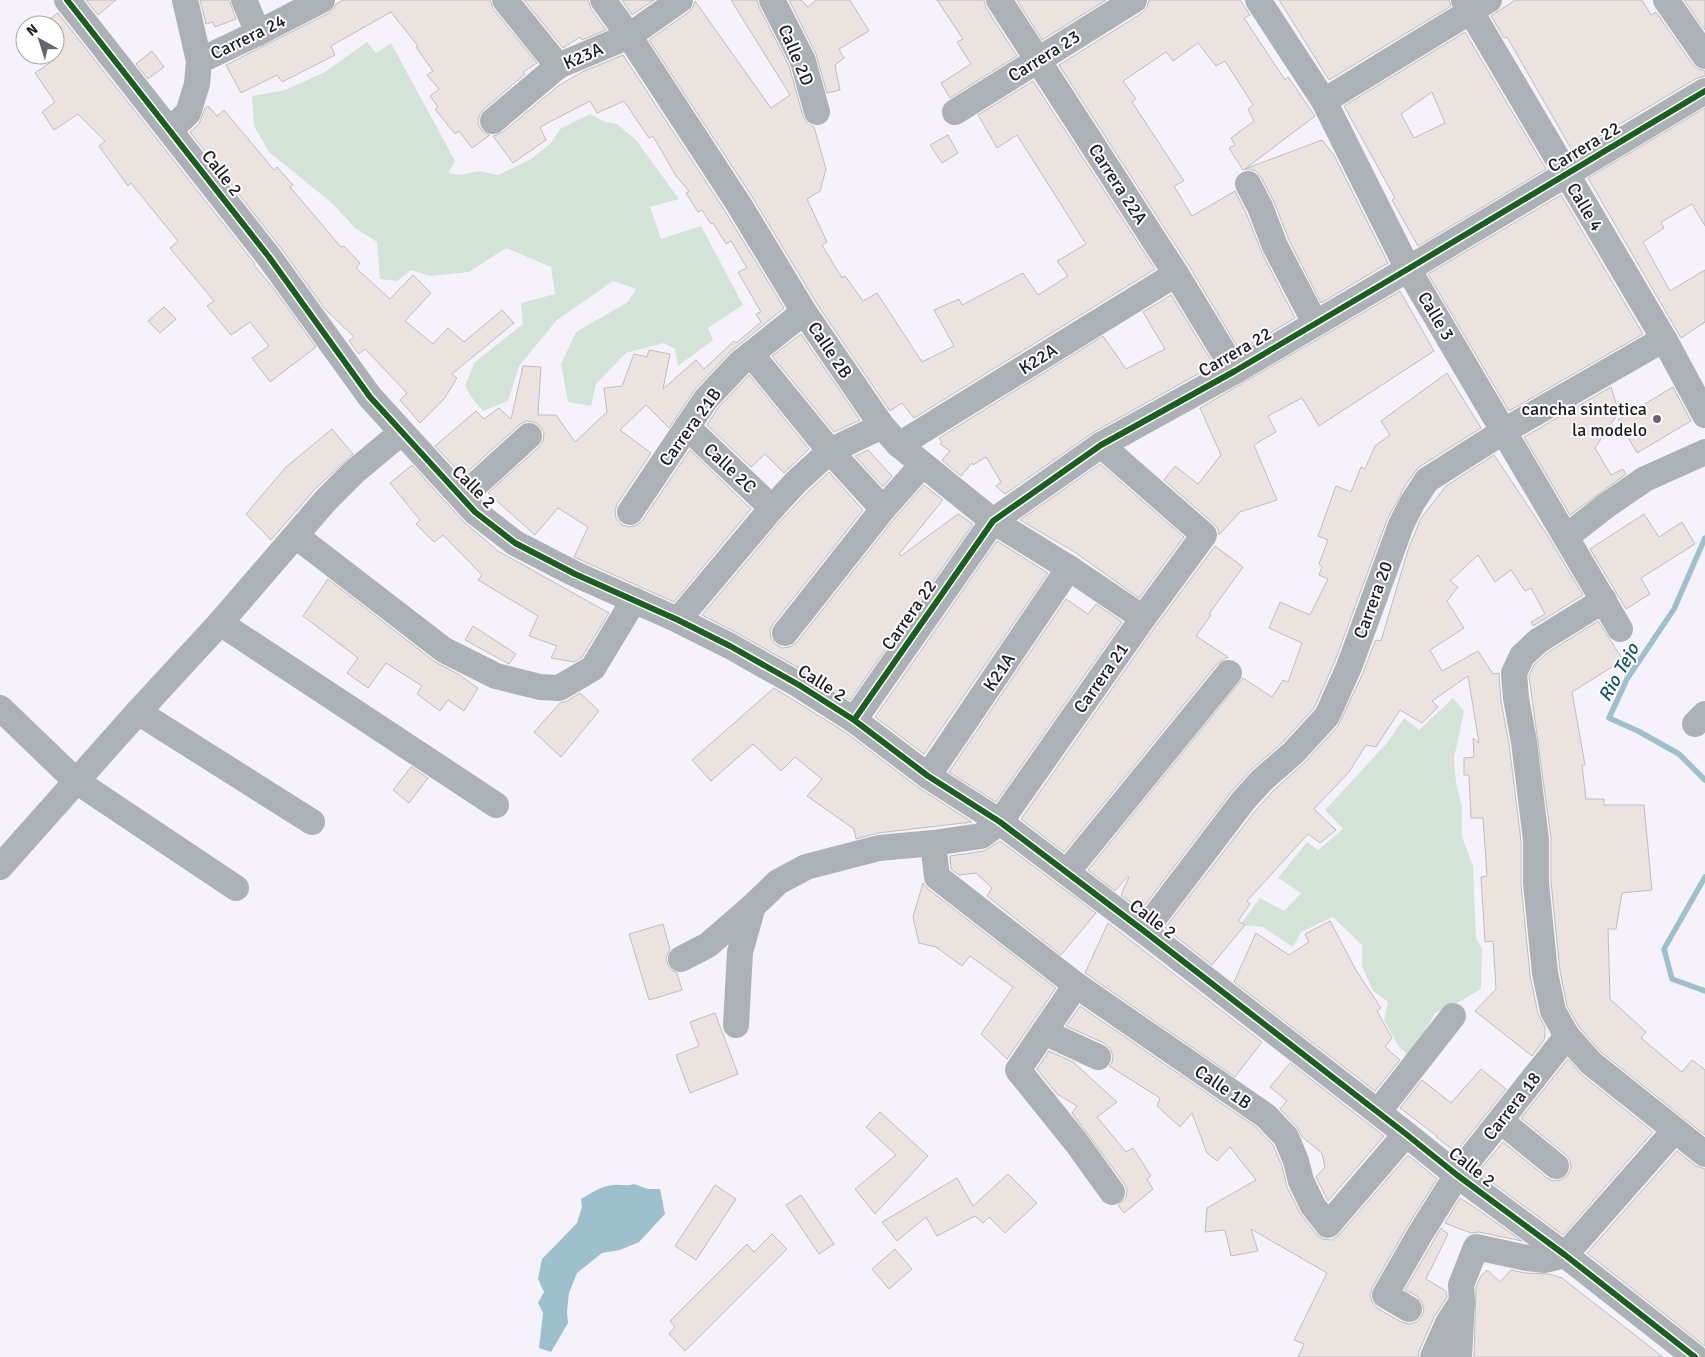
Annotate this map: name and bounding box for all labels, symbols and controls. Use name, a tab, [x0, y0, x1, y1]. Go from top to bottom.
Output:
street label: Carrera 24	[207, 9, 289, 65]
north arrow	[15, 15, 65, 65]
text: N	[23, 21, 41, 40]
street label: Calle 2D	[773, 21, 819, 89]
street label: Carrera 23	[1004, 25, 1084, 87]
street label: K23A	[560, 38, 606, 74]
street label: Carrera 22	[1544, 117, 1624, 177]
street label: Carrera 22A	[1084, 140, 1152, 228]
street label: Calle 2	[197, 145, 247, 201]
street label: Calle 4	[1562, 179, 1608, 236]
street label: Calle 3	[1413, 288, 1459, 344]
street label: Calle 2B	[803, 317, 857, 383]
street label: Carrera 22	[1195, 322, 1275, 382]
street label: K22A	[1015, 339, 1061, 379]
street label: Carrera 21B	[654, 383, 726, 471]
place label: cancha sintetica la modelo	[1522, 398, 1647, 441]
marker: cancha sintetica la modelo	[1651, 413, 1663, 425]
street label: Calle 2C	[699, 438, 761, 498]
street label: Calle 2	[448, 461, 500, 513]
street label: Carrera 20	[1349, 558, 1397, 642]
street label: Carrera 22	[877, 576, 941, 654]
water label: Rio Tejo	[1593, 638, 1645, 706]
street label: Carrera 21	[1069, 639, 1133, 717]
street label: K21A	[978, 649, 1020, 695]
street label: Calle 2	[794, 660, 850, 706]
street label: Calle 2	[1125, 894, 1181, 944]
street label: Calle 1B	[1190, 1060, 1256, 1114]
street label: Carrera 18	[1478, 1067, 1546, 1145]
street label: Calle 2	[1444, 1142, 1500, 1192]

